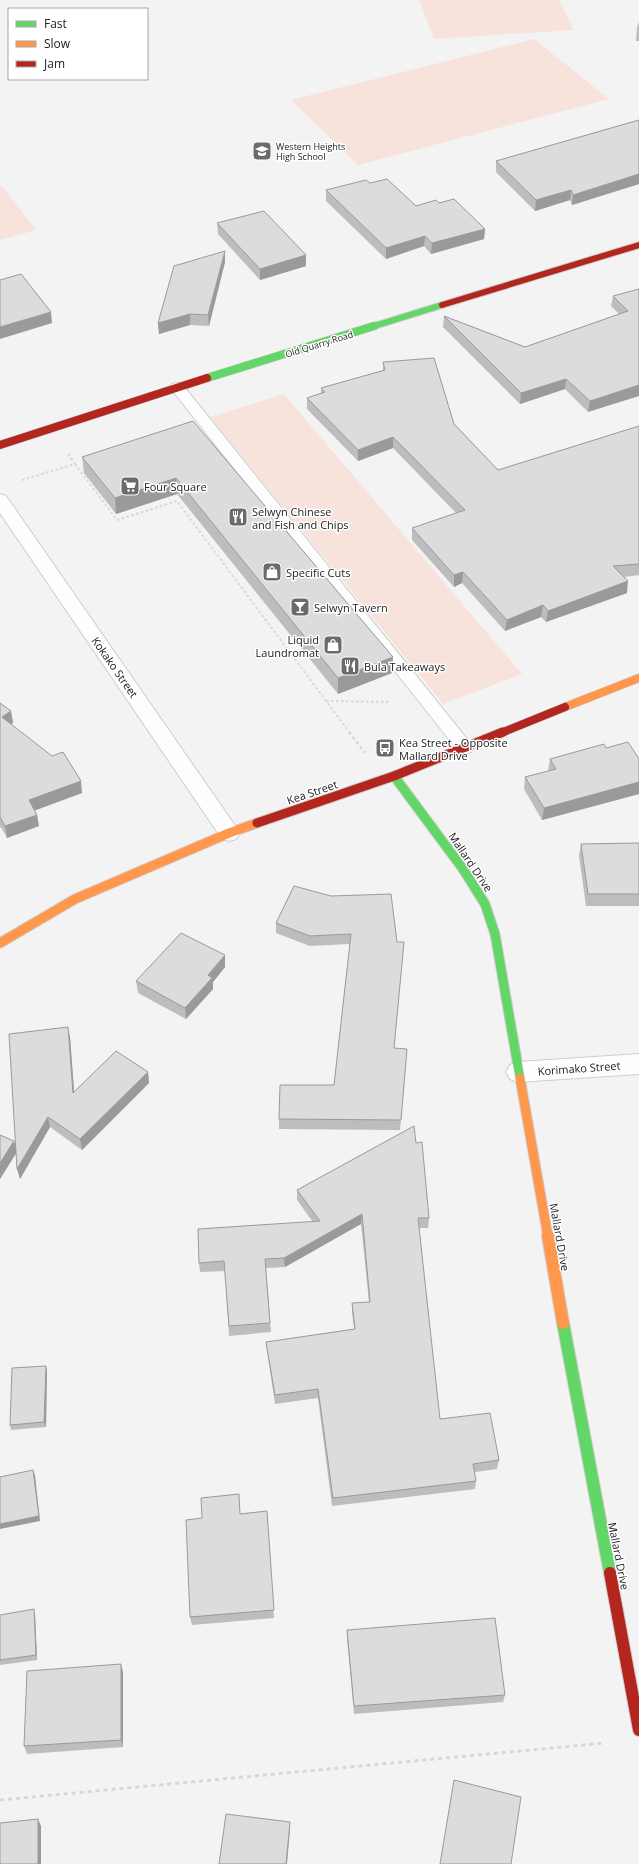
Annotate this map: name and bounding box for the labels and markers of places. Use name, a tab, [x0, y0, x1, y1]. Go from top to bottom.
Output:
school or university icon: Western Heights High School	[251, 140, 273, 162]
place label: Western Heights High School	[276, 140, 345, 163]
supermarket icon: Four Square	[119, 475, 141, 497]
place label: Four Square	[144, 479, 207, 494]
place label: Selwyn Chinese and Fish and Chips	[252, 504, 349, 532]
restaurant icon: Selwyn Chinese and Fish and Chips	[227, 506, 249, 528]
shop icon: Specific Cuts	[261, 561, 283, 583]
place label: Specific Cuts	[286, 565, 350, 580]
bar icon: Selwyn Tavern	[289, 596, 311, 618]
place label: Selwyn Tavern	[314, 600, 388, 615]
place label: Liquid Laundromat	[256, 632, 319, 660]
shop icon: Liquid Laundromat	[322, 634, 344, 656]
restaurant icon: Bula Takeaways	[339, 655, 361, 677]
place label: Bula Takeaways	[364, 659, 445, 674]
place label: Kea Street - Opposite Mallard Drive	[399, 735, 508, 763]
bus stop icon: Kea Street - Opposite Mallard Drive	[374, 737, 396, 759]

